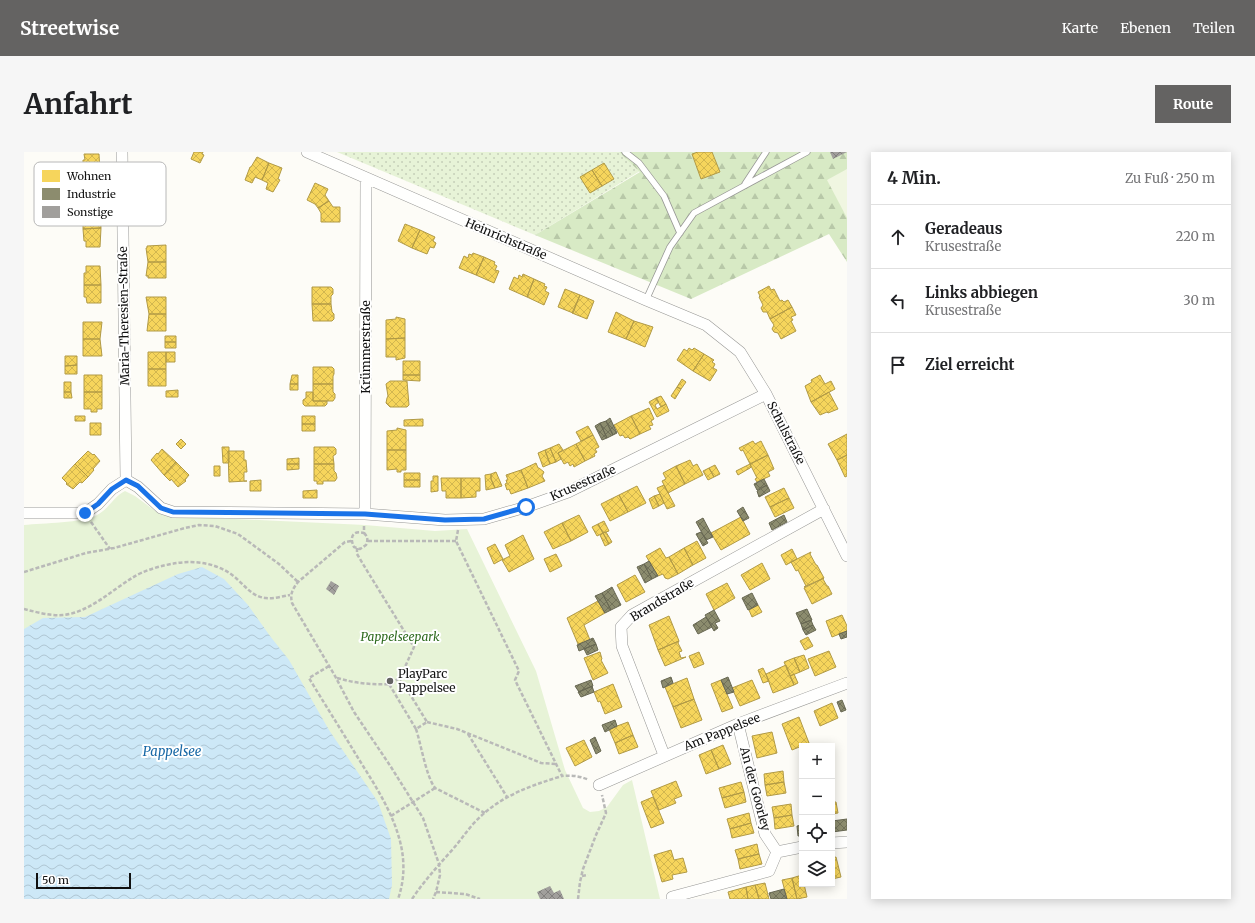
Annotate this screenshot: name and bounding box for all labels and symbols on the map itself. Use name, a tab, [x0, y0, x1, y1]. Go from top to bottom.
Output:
legend	[34, 162, 166, 226]
text: Wohnen	[66, 169, 112, 183]
text: Industrie	[67, 187, 116, 201]
text: Sonstige	[67, 205, 113, 219]
street label: Heinrichstraße	[463, 215, 549, 262]
street label: Maria-Theresien-Straße	[115, 246, 132, 386]
street label: Krümmerstraße	[358, 300, 373, 394]
street label: Schulstraße	[764, 399, 809, 467]
street label: Krusestraße	[548, 461, 618, 504]
route start	[517, 498, 535, 516]
route end	[76, 504, 94, 522]
street label: Brandstraße	[627, 575, 696, 624]
park label: Pappelseepark	[361, 629, 440, 644]
place label: PlayParc Pappelsee	[398, 666, 456, 695]
marker: PlayParc Pappelsee	[385, 676, 395, 686]
street label: Am Pappelsee	[681, 709, 762, 754]
water label: Pappelsee	[143, 743, 202, 760]
street label: An der Goorley	[737, 744, 774, 833]
scale bar	[36, 871, 131, 890]

